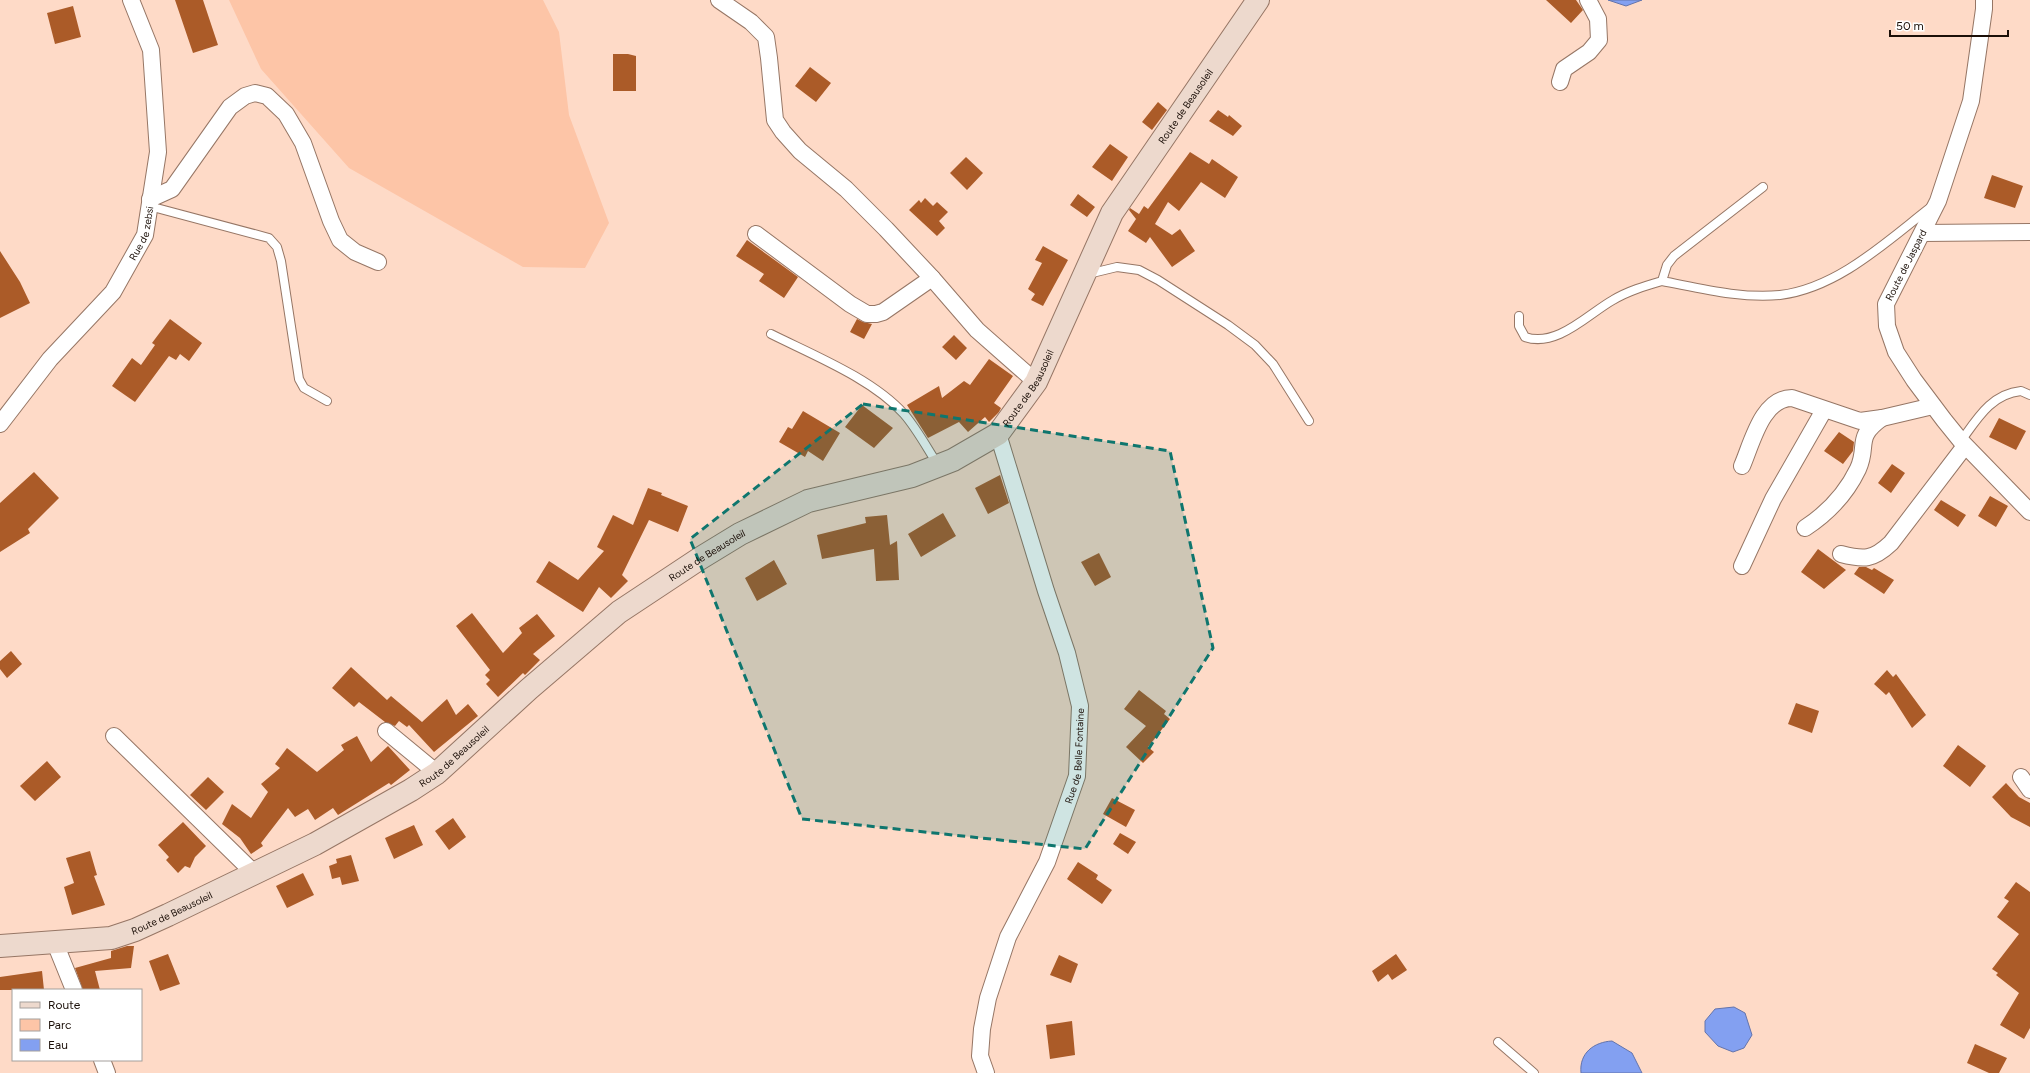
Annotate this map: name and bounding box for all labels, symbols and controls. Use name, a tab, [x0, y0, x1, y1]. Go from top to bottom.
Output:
scale bar	[1890, 12, 2008, 38]
text: 50 m	[1896, 19, 1924, 33]
street label: Route de Beausoleil	[1155, 66, 1215, 146]
street label: Rue de zebsi	[126, 205, 156, 262]
street label: Route de Jaspard	[1882, 227, 1930, 303]
street label: Route de Beausoleil	[999, 348, 1056, 429]
street label: Route de Beausoleil	[666, 526, 747, 584]
street label: Rue de Belle Fontaine	[1061, 707, 1086, 805]
street label: Route de Beausoleil	[416, 722, 491, 790]
street label: Route de Beausoleil	[129, 888, 214, 937]
legend	[12, 989, 142, 1061]
text: Route	[48, 998, 81, 1012]
text: Parc	[48, 1018, 72, 1032]
text: Eau	[48, 1038, 68, 1052]

